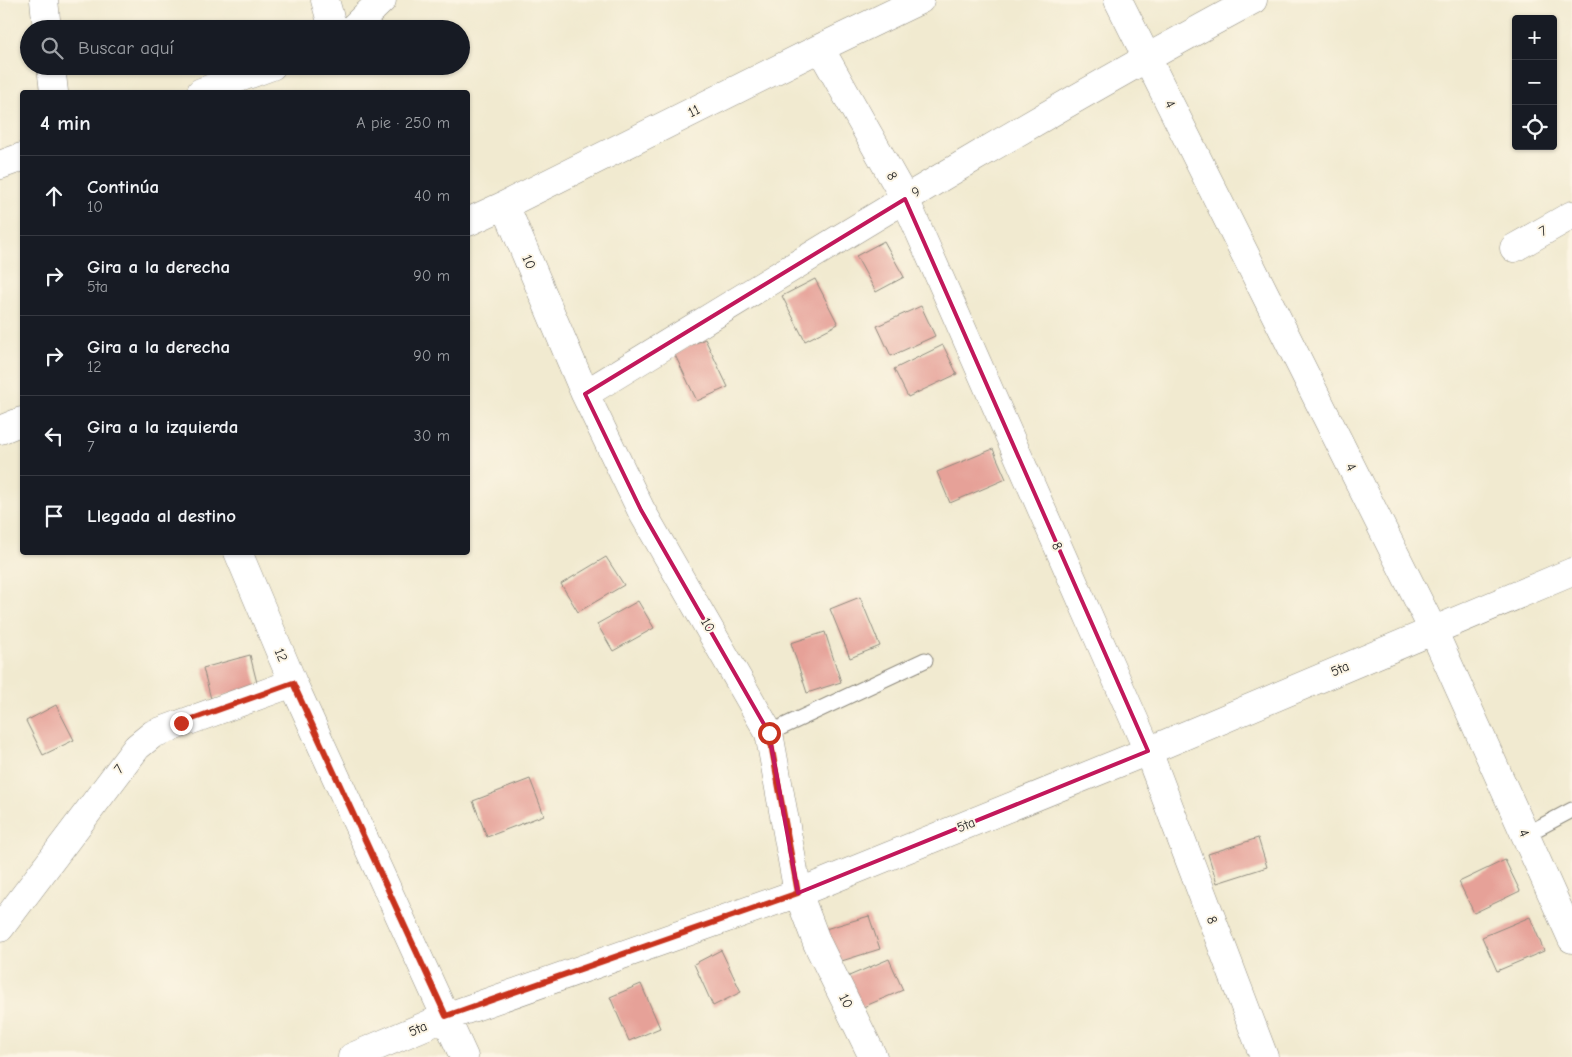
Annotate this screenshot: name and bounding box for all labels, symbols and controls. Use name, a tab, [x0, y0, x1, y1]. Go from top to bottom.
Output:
map controls	[1512, 15, 1557, 150]
button: +	[1512, 15, 1557, 60]
search box	[20, 20, 470, 75]
icon: search	[38, 34, 66, 62]
text: Buscar aquí	[78, 37, 174, 59]
button: −	[1512, 60, 1557, 105]
street label: 4	[1161, 97, 1179, 111]
street label: 11	[685, 101, 703, 121]
button: locate	[1512, 105, 1557, 150]
text: 4 min	[40, 111, 91, 135]
text: A pie · 250 m	[356, 114, 450, 132]
street label: 8	[883, 169, 901, 183]
text: Continúa	[87, 176, 159, 198]
icon: ahead	[40, 182, 68, 210]
street label: 9	[909, 183, 923, 201]
text: 40 m	[414, 187, 450, 205]
text: 10	[87, 198, 103, 216]
street label: 7	[1536, 222, 1550, 240]
street label: 10	[518, 252, 540, 272]
text: Gira a la derecha	[87, 256, 230, 278]
icon: right	[40, 262, 68, 290]
text: 90 m	[413, 267, 450, 285]
text: 5ta	[87, 278, 108, 296]
text: Gira a la derecha	[87, 336, 230, 358]
icon: right	[40, 342, 68, 370]
text: 90 m	[413, 347, 450, 365]
text: 12	[87, 358, 102, 376]
text: Gira a la izquierda	[87, 416, 238, 438]
icon: left	[40, 422, 68, 450]
text: 30 m	[414, 427, 450, 445]
text: 7	[87, 438, 95, 456]
street label: 4	[1342, 460, 1360, 474]
icon: arrive	[40, 502, 68, 530]
text: Llegada al destino	[87, 505, 236, 527]
street label: 8	[1048, 539, 1066, 553]
street label: 10	[697, 615, 719, 635]
street label: 12	[271, 646, 291, 664]
street label: 5ta	[1328, 658, 1352, 680]
route end	[170, 712, 193, 735]
route start	[758, 722, 781, 745]
street label: 7	[110, 761, 128, 777]
street label: 5ta	[954, 814, 978, 836]
street label: 4	[1515, 826, 1533, 840]
street label: 8	[1203, 914, 1221, 926]
street label: 10	[835, 991, 857, 1011]
street label: 5ta	[406, 1018, 430, 1040]

